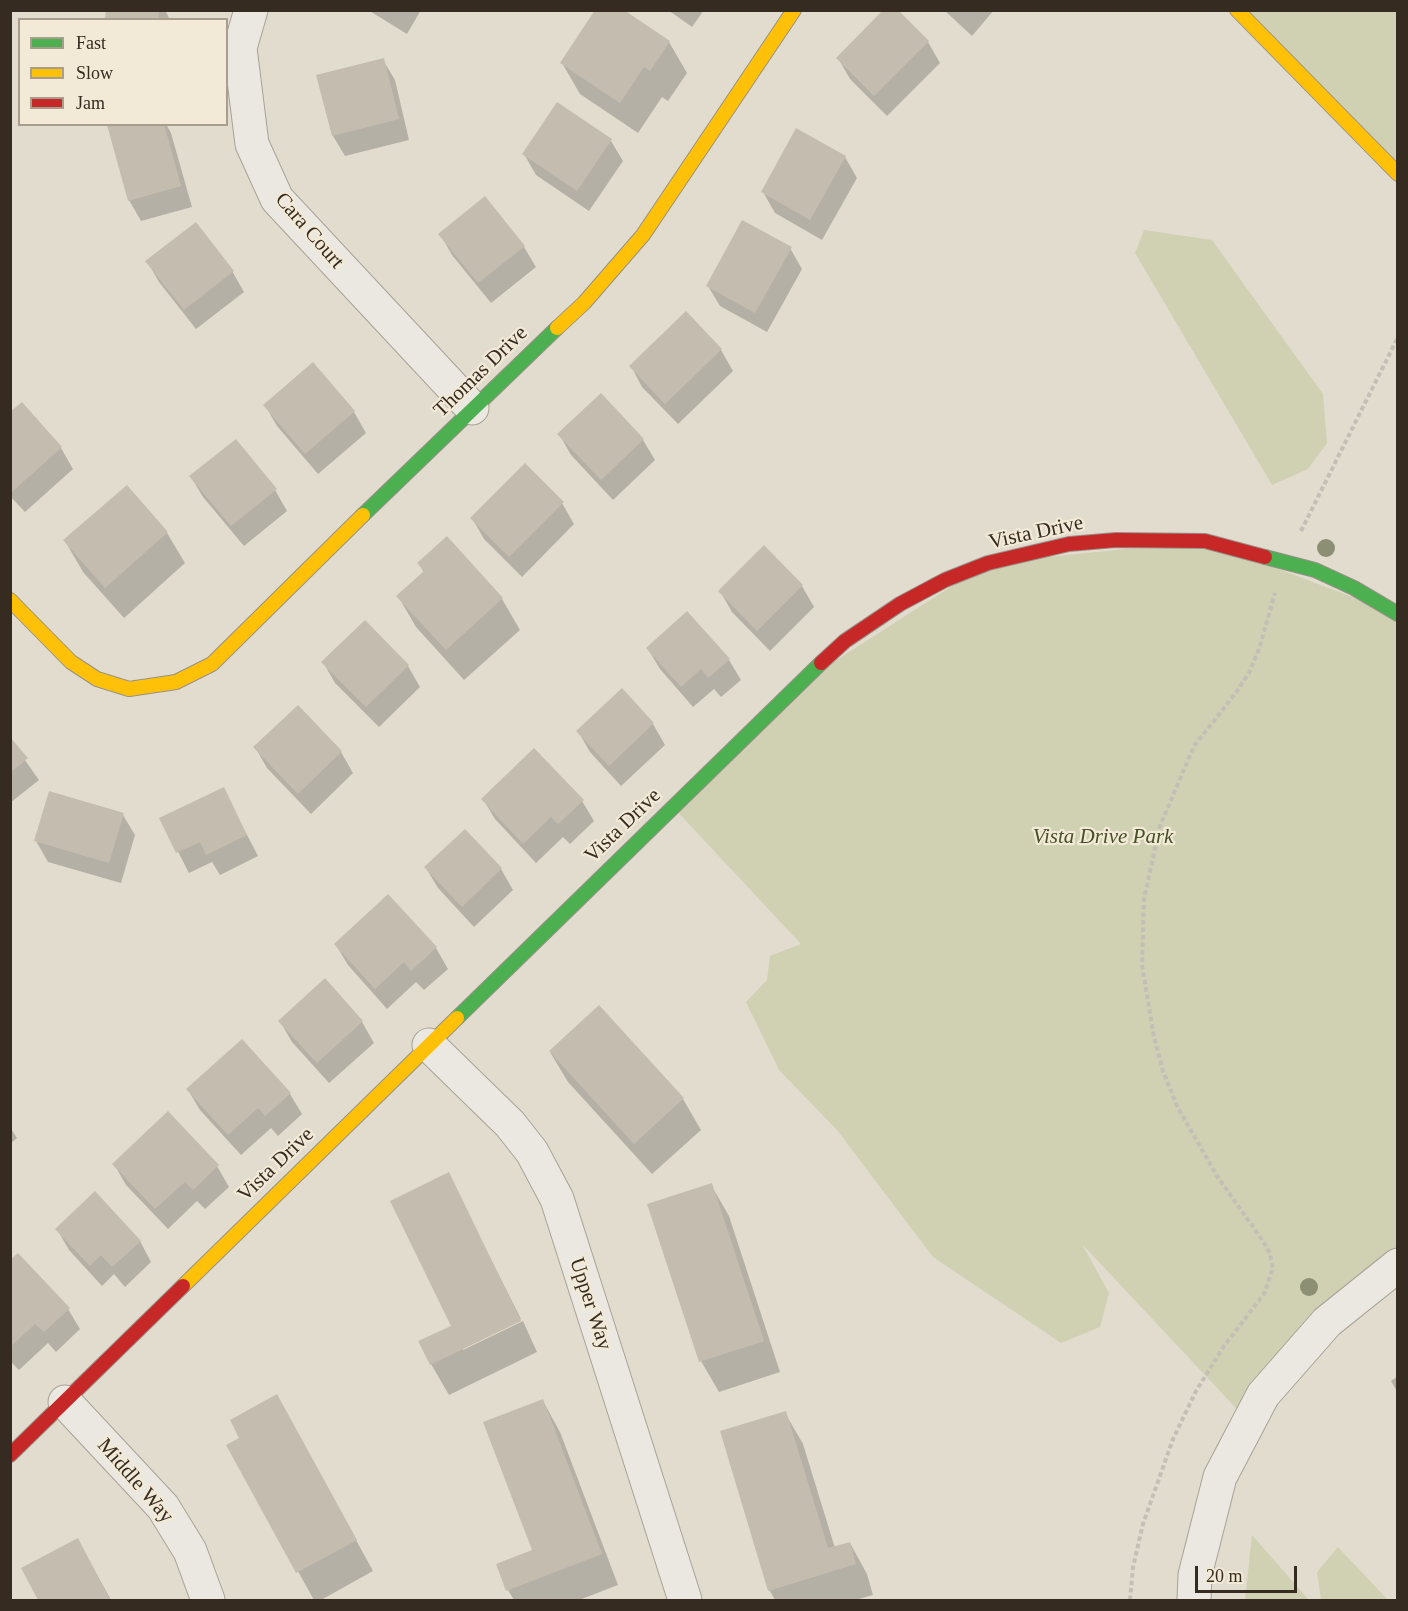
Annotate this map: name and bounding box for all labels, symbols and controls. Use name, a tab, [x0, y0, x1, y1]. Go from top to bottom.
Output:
legend	[18, 18, 228, 126]
text: Fast	[76, 33, 106, 53]
text: Slow	[76, 63, 113, 83]
text: Jam	[76, 93, 105, 113]
street label: Cara Court	[269, 188, 349, 274]
street label: Thomas Drive	[429, 321, 533, 423]
street label: Vista Drive	[986, 511, 1086, 555]
street label: Vista Drive	[580, 784, 666, 868]
park label: Vista Drive Park	[1033, 824, 1173, 850]
street label: Vista Drive	[233, 1123, 319, 1207]
street label: Upper Way	[563, 1255, 617, 1353]
street label: Middle Way	[91, 1434, 179, 1528]
scale bar	[1198, 1554, 1300, 1592]
text: 20 m	[1206, 1566, 1243, 1586]

